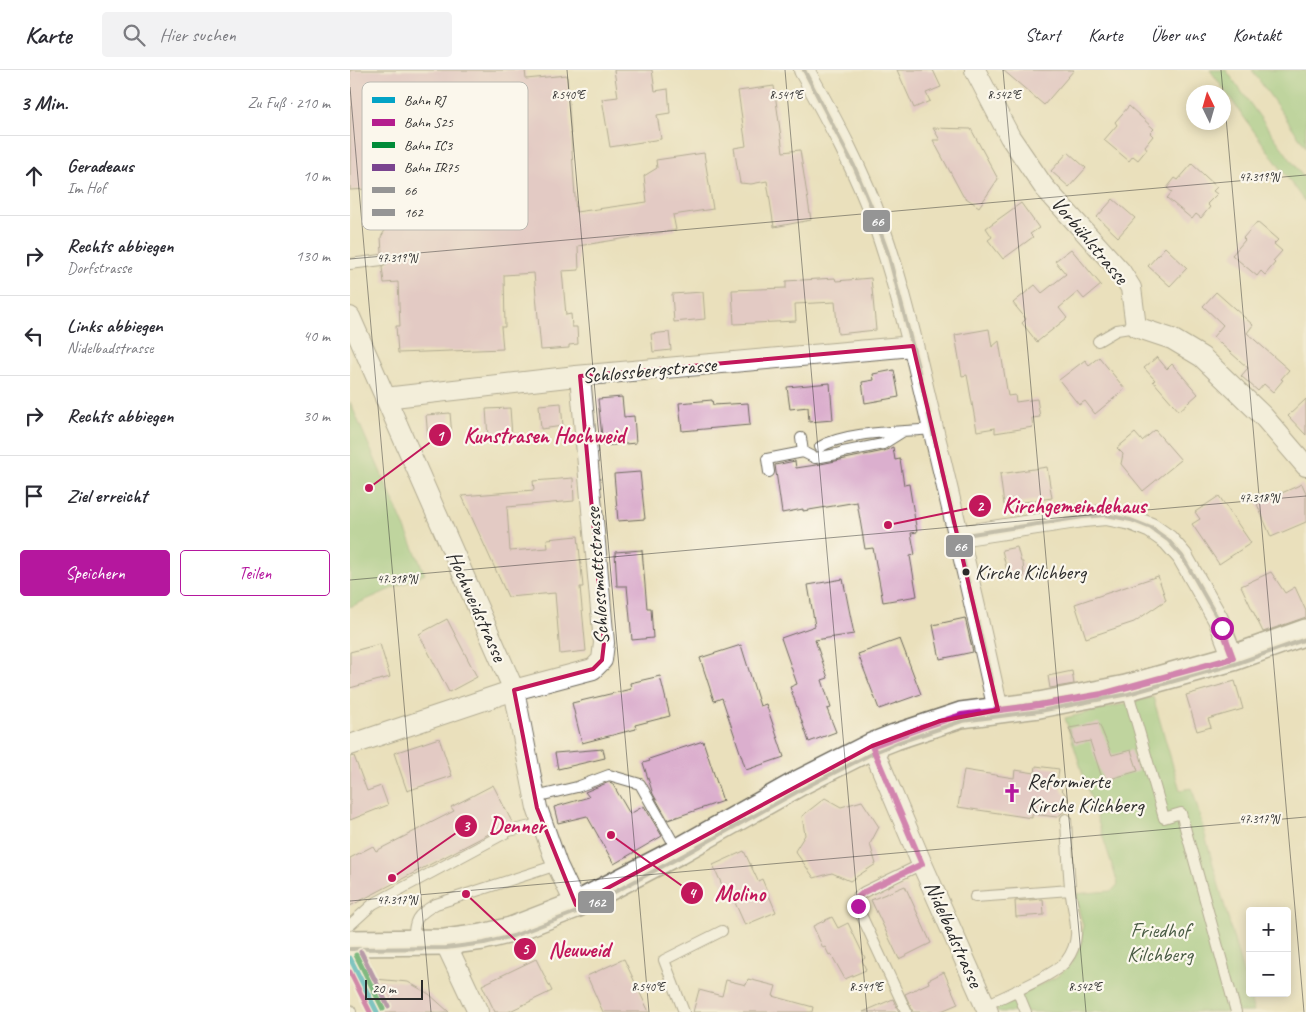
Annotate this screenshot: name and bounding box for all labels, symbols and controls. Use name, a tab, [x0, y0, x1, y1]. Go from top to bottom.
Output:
search box	[102, 12, 452, 57]
text: Karte	[25, 20, 72, 50]
icon: search	[120, 21, 148, 49]
text: Hier suchen	[160, 23, 236, 47]
text: Start	[1025, 24, 1060, 46]
text: Karte	[1088, 24, 1123, 46]
text: Über uns	[1151, 24, 1205, 46]
text: Kontakt	[1233, 24, 1281, 46]
legend	[362, 82, 528, 230]
north arrow	[1186, 85, 1231, 130]
text: 8.540°E	[551, 87, 587, 103]
text: 8.541°E	[769, 87, 805, 103]
text: 8.542°E	[987, 87, 1023, 103]
text: 3 Min.	[20, 90, 68, 116]
text: Bahn RJ	[404, 92, 447, 109]
text: Zu Fuß · 210 m	[247, 93, 330, 113]
text: Bahn S25	[404, 114, 454, 131]
text: Bahn IC3	[404, 137, 454, 154]
text: Geradeaus	[67, 154, 134, 178]
text: Bahn IR75	[404, 159, 459, 176]
icon: ahead	[20, 162, 48, 190]
text: 10 m	[303, 166, 330, 186]
text: 47.319°N	[1239, 169, 1281, 185]
text: Im Hof	[67, 178, 106, 198]
text: 66	[404, 182, 417, 199]
street label: Vorbühlstrasse	[1046, 191, 1135, 290]
text: 162	[404, 204, 425, 221]
line badge: 66	[862, 209, 891, 233]
text: 66	[870, 213, 885, 230]
text: Rechts abbiegen	[67, 234, 173, 258]
icon: right	[20, 242, 48, 270]
text: 130 m	[296, 246, 330, 266]
text: 47.319°N	[377, 250, 419, 266]
text: Dorfstrasse	[67, 258, 132, 278]
text: Links abbiegen	[67, 314, 163, 338]
icon: left	[20, 322, 48, 350]
text: 40 m	[303, 326, 330, 346]
text: Nidelbadstrasse	[67, 338, 153, 358]
street label: Schlossbergstrasse	[581, 351, 719, 389]
icon: right	[20, 402, 48, 430]
text: Rechts abbiegen	[67, 404, 173, 428]
text: 30 m	[303, 406, 330, 426]
callout: Kunstrasen Hochweid	[428, 417, 634, 454]
text: Kunstrasen Hochweid	[463, 422, 629, 450]
text: 1	[437, 427, 446, 446]
icon: arrive	[20, 482, 48, 510]
text: Ziel erreicht	[67, 484, 147, 508]
callout: Kirchgemeindehaus	[967, 487, 1156, 524]
text: 47.318°N	[1239, 490, 1281, 506]
text: Kirchgemeindehaus	[1002, 492, 1148, 520]
text: 2	[977, 497, 985, 516]
street label: Schlossmattstrasse	[579, 504, 615, 646]
line badge: 66	[945, 534, 974, 558]
text: 66	[953, 538, 968, 555]
street label: Hochweidstrasse	[441, 547, 513, 666]
button: Speichern	[20, 550, 170, 596]
button: Teilen	[180, 550, 330, 596]
place label: Kirche Kilchberg	[975, 560, 1088, 585]
marker: Kirche Kilchberg	[961, 567, 971, 577]
text: 47.318°N	[377, 571, 419, 587]
route start	[1211, 617, 1234, 640]
place label: Reformierte Kirche Kilchberg	[1027, 768, 1145, 818]
church icon: Reformierte Kirche Kilchberg	[1001, 782, 1023, 804]
callout: Denner	[454, 807, 555, 844]
text: 47.317°N	[1239, 811, 1281, 827]
text: Denner	[489, 812, 547, 840]
text: 3	[463, 817, 471, 836]
callout: Molino	[680, 874, 775, 911]
street label: Nidelbadstrasse	[919, 877, 989, 992]
text: Molino	[715, 880, 767, 908]
text: 4	[689, 884, 698, 903]
line badge: 162	[577, 890, 615, 914]
text: 47.317°N	[377, 892, 419, 908]
text: 162	[586, 894, 607, 911]
route end	[847, 895, 870, 918]
map controls	[1246, 907, 1291, 997]
button: +	[1246, 907, 1291, 952]
park label: Friedhof Kilchberg	[1127, 917, 1195, 967]
callout: Neuweid	[513, 931, 619, 968]
text: Neuweid	[548, 936, 614, 964]
text: 5	[522, 940, 530, 959]
button: −	[1246, 952, 1291, 997]
scale bar	[365, 977, 422, 1000]
text: 8.540°E	[631, 979, 667, 995]
text: 8.541°E	[849, 979, 885, 995]
text: 8.542°E	[1068, 979, 1104, 995]
text: 20 m	[372, 980, 396, 997]

